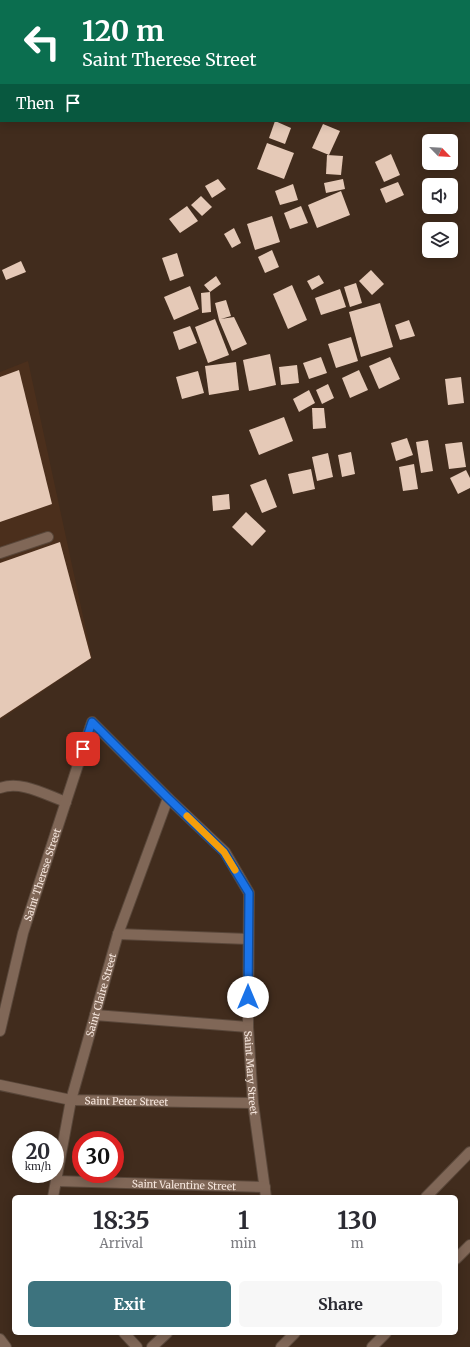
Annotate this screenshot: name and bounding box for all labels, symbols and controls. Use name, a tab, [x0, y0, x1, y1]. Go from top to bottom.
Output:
text: 120 m	[82, 13, 164, 49]
icon: left	[16, 16, 68, 68]
text: Saint Therese Street	[82, 48, 257, 71]
icon: arrive	[62, 92, 84, 114]
text: Then	[16, 94, 54, 113]
north arrow	[422, 134, 458, 170]
map controls	[422, 134, 458, 258]
button: sound	[422, 178, 458, 214]
button: layers	[422, 222, 458, 258]
pin	[66, 732, 100, 766]
icon: arrive	[72, 738, 94, 760]
street label: Saint Therese Street	[21, 826, 63, 923]
street label: Saint Claire Street	[83, 951, 119, 1038]
position arrow	[227, 976, 269, 1018]
street label: Saint Mary Street	[242, 1030, 261, 1116]
street label: Saint Peter Street	[85, 1094, 168, 1108]
speed limit sign: 30	[72, 1131, 124, 1183]
text: 20	[26, 1139, 50, 1164]
text: km/h	[25, 1160, 51, 1173]
street label: Saint Valentine Street	[132, 1177, 236, 1193]
text: 18:35	[93, 1205, 150, 1236]
text: 1	[238, 1205, 249, 1236]
text: 130	[337, 1205, 377, 1236]
text: Arrival	[100, 1235, 143, 1252]
text: min	[231, 1235, 256, 1252]
text: m	[351, 1235, 364, 1252]
button: Exit	[28, 1281, 231, 1327]
button: Share	[239, 1281, 442, 1327]

